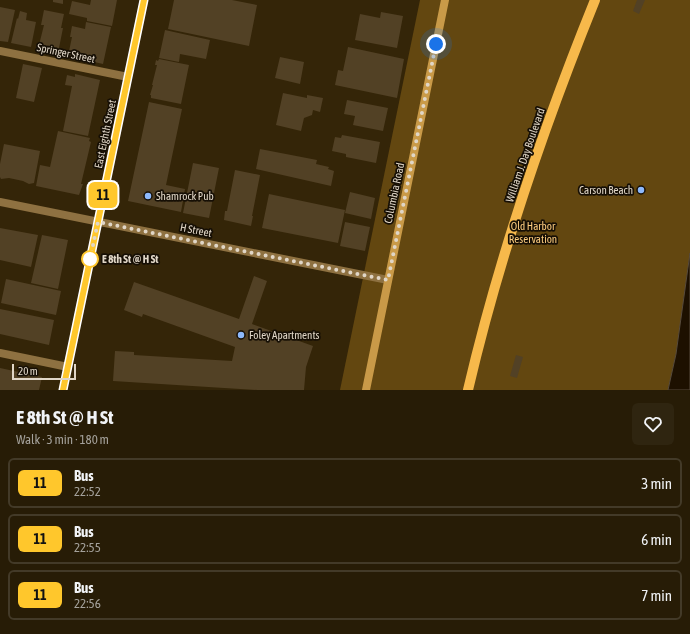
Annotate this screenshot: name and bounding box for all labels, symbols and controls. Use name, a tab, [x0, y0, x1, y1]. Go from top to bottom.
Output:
your location	[426, 34, 446, 54]
street label: Springer Street	[36, 41, 96, 65]
street label: East Eighth Street	[92, 99, 118, 169]
street label: William J. Day Boulevard	[503, 106, 547, 204]
street label: Columbia Road	[382, 162, 406, 224]
line badge: 11	[85, 182, 121, 208]
place label: Carson Beach	[579, 184, 633, 196]
marker: Carson Beach	[636, 185, 646, 195]
text: 11	[96, 187, 110, 203]
place label: Shamrock Pub	[156, 190, 214, 202]
marker: Shamrock Pub	[143, 191, 153, 201]
park label: Old Harbor Reservation	[509, 220, 557, 245]
street label: H Street	[179, 221, 213, 239]
marker: E 8th St @ H St	[81, 250, 99, 268]
place label: E 8th St @ H St	[102, 253, 159, 265]
place label: Foley Apartments	[249, 329, 320, 341]
marker: Foley Apartments	[236, 330, 246, 340]
scale bar	[12, 362, 76, 381]
text: 20 m	[18, 365, 38, 377]
button: heart	[632, 403, 674, 445]
text: E 8th St @ H St	[16, 406, 114, 428]
text: Walk · 3 min · 180 m	[16, 432, 109, 447]
text: Bus	[74, 467, 94, 484]
text: 11	[33, 475, 47, 491]
text: 3 min	[641, 475, 672, 492]
text: 22:52	[74, 484, 101, 499]
text: Bus	[74, 523, 94, 540]
text: 11	[33, 531, 47, 547]
text: 6 min	[641, 531, 672, 548]
text: 22:55	[74, 540, 101, 555]
text: Bus	[74, 579, 94, 596]
text: 11	[33, 587, 47, 603]
text: 7 min	[641, 587, 672, 604]
text: 22:56	[74, 596, 101, 611]

